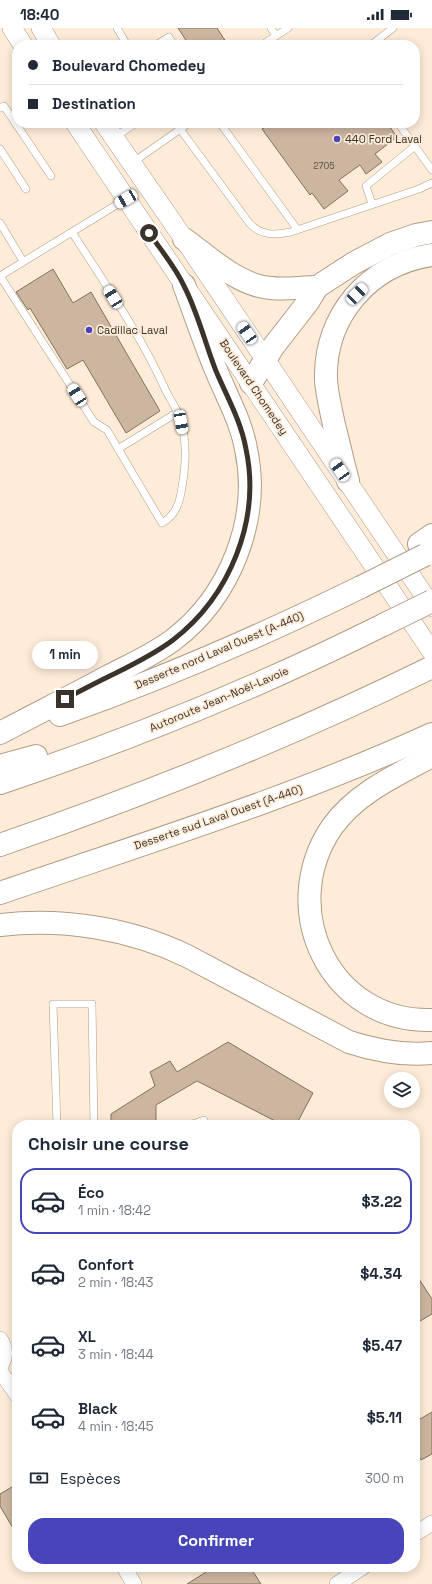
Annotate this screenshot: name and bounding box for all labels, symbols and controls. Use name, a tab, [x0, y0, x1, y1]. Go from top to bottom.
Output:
text: 18:40	[20, 5, 60, 24]
text: Boulevard Chomedey	[52, 56, 206, 75]
text: Destination	[52, 94, 136, 113]
place label: 440 Ford Laval	[345, 132, 422, 146]
marker: 440 Ford Laval	[332, 134, 342, 144]
house number: 2705	[313, 160, 335, 172]
car	[113, 188, 139, 210]
route start	[140, 224, 158, 242]
car	[344, 281, 370, 307]
car	[102, 284, 124, 310]
car	[235, 320, 259, 346]
place label: Cadillac Laval	[97, 323, 168, 337]
marker: Cadillac Laval	[84, 325, 94, 335]
street label: Boulevard Chomedey	[217, 336, 291, 438]
car	[65, 382, 89, 408]
car	[173, 409, 189, 435]
car	[328, 457, 352, 483]
street label: Desserte nord Laval Ouest (A-440)	[132, 608, 306, 692]
callout: 1 min	[32, 641, 98, 669]
text: 1 min	[49, 646, 81, 663]
street label: Autoroute Jean-Noël-Lavoie	[147, 663, 291, 735]
route end	[56, 690, 74, 708]
street label: Desserte sud Laval Ouest (A-440)	[132, 782, 304, 852]
map controls	[384, 1072, 420, 1108]
button: layers	[384, 1072, 420, 1108]
text: Choisir une course	[28, 1132, 189, 1155]
icon: car	[30, 1183, 66, 1219]
text: Éco	[78, 1183, 104, 1202]
text: $3.22	[361, 1192, 402, 1211]
text: 1 min · 18:42	[78, 1202, 151, 1219]
icon: car	[30, 1255, 66, 1291]
text: Confort	[78, 1255, 134, 1274]
text: $4.34	[360, 1264, 402, 1283]
text: 2 min · 18:43	[78, 1274, 153, 1291]
icon: car	[30, 1327, 66, 1363]
text: XL	[78, 1327, 96, 1346]
text: $5.47	[362, 1336, 402, 1355]
text: 3 min · 18:44	[78, 1346, 154, 1363]
icon: car	[30, 1399, 66, 1435]
text: Black	[78, 1399, 118, 1418]
text: $5.11	[367, 1408, 402, 1427]
text: 4 min · 18:45	[78, 1418, 154, 1435]
icon: cash	[28, 1467, 50, 1489]
text: Espèces	[60, 1469, 121, 1488]
text: 300 m	[365, 1470, 404, 1487]
button: Confirmer	[28, 1518, 404, 1564]

